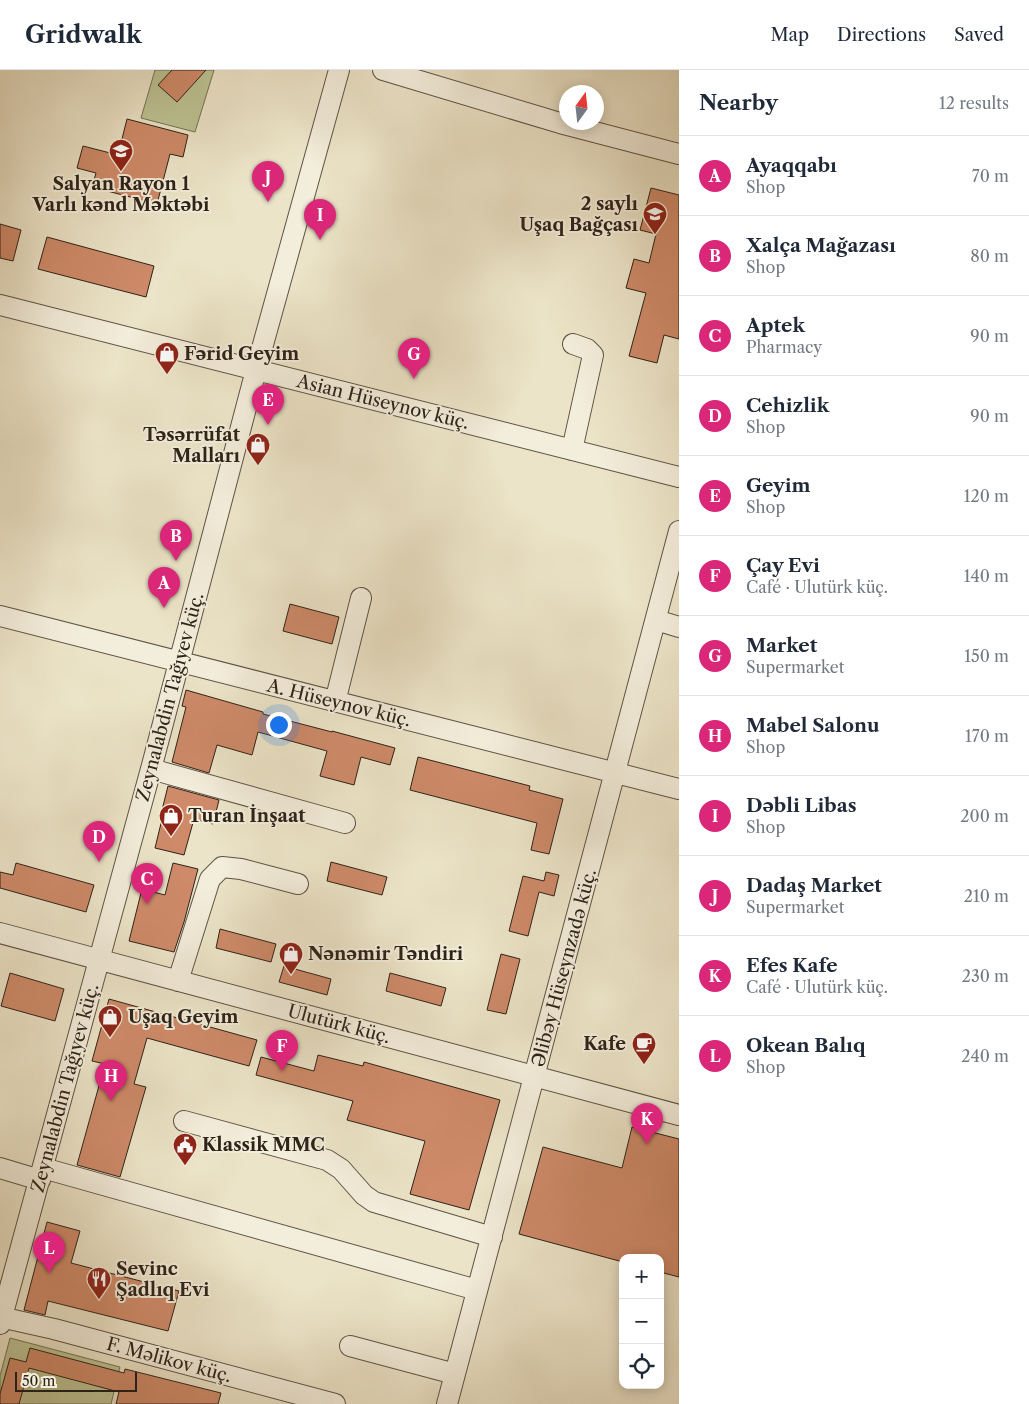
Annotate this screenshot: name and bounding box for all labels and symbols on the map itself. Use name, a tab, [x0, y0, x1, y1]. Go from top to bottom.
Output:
north arrow	[559, 85, 604, 130]
school or university icon: Salyan Rayon 1 Varlı kənd Məktəbi	[108, 138, 134, 172]
pin: J	[252, 161, 284, 202]
place label: Salyan Rayon 1 Varlı kənd Məktəbi	[32, 173, 210, 216]
place label: 2 saylı Uşaq Bağçası	[520, 193, 639, 236]
pin: I	[304, 199, 336, 240]
school or university icon: 2 saylı Uşaq Bağçası	[642, 201, 668, 235]
pin: G	[398, 338, 430, 379]
shop icon: Fərid Geyim	[154, 341, 180, 375]
place label: Fərid Geyim	[184, 343, 299, 365]
street label: Asian Hüseynov küç.	[293, 370, 472, 434]
pin: E	[252, 384, 284, 425]
place label: Təsərrüfat Malları	[143, 424, 241, 467]
shop icon: Təsərrüfat Malları	[245, 432, 271, 466]
pin: B	[160, 520, 192, 561]
pin: A	[148, 567, 180, 608]
street label: Zeynalabdin Tağıyev küç.	[132, 590, 208, 804]
street label: A. Hüseynov küç.	[264, 674, 413, 732]
your location	[266, 712, 292, 738]
shop icon: Turan İnşaat	[158, 803, 184, 837]
place label: Turan İnşaat	[188, 804, 306, 827]
pin: D	[83, 821, 115, 862]
pin: C	[131, 863, 163, 904]
street label: Əlibəy Hüseynzadə küç.	[527, 867, 601, 1069]
shop icon: Nənəmir Təndiri	[278, 941, 304, 975]
place label: Nənəmir Təndiri	[308, 943, 464, 965]
street label: Zeynalabdin Tağıyev küç.	[27, 981, 103, 1195]
street label: Ulutürk küç.	[285, 1000, 393, 1048]
shop icon: Uşaq Geyim	[97, 1004, 123, 1038]
place label: Uşaq Geyim	[128, 1006, 238, 1028]
pin: F	[266, 1030, 298, 1071]
cafe icon: Kafe	[631, 1031, 657, 1065]
place label: Kafe	[583, 1033, 626, 1055]
pin: H	[95, 1060, 127, 1101]
pin: K	[631, 1103, 663, 1144]
public building icon: Klassik MMC	[172, 1132, 198, 1166]
place label: Klassik MMC	[202, 1134, 325, 1156]
pin: L	[33, 1232, 65, 1273]
place label: Sevinc Şadlıq Evi	[116, 1258, 210, 1301]
restaurant icon: Sevinc Şadlıq Evi	[86, 1266, 112, 1300]
street label: F. Məlikov küç.	[104, 1333, 234, 1387]
scale bar	[15, 1369, 138, 1392]

